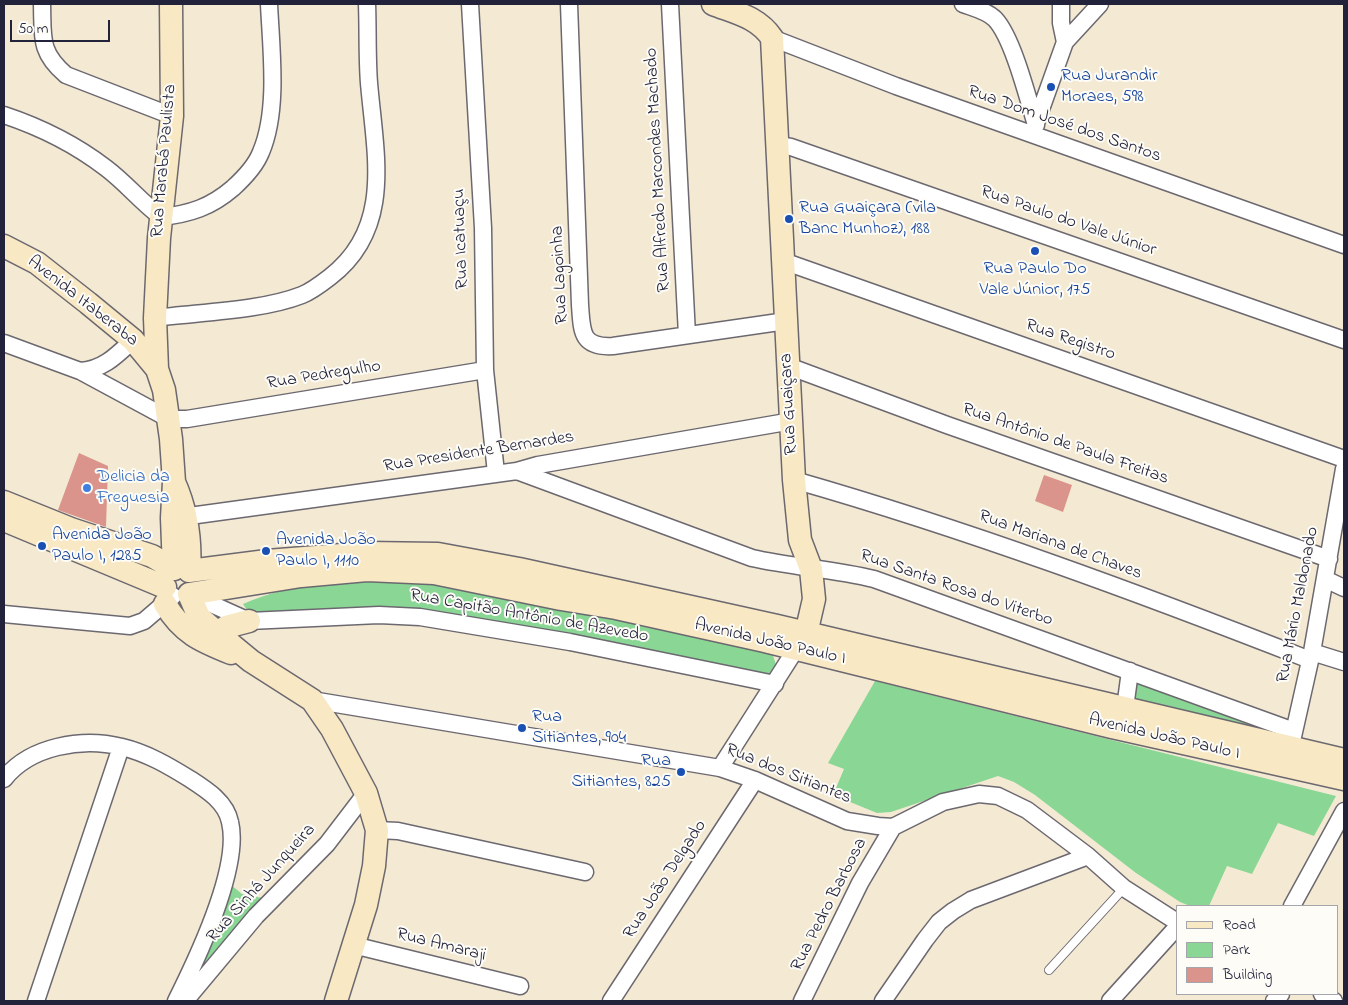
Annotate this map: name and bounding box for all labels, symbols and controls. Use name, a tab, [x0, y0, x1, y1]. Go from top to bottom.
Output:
scale bar	[12, 10, 112, 42]
text: 50 m	[18, 18, 48, 40]
street label: Rua Alfredo Marcondes Machado	[642, 47, 676, 293]
place label: Rua Jurandir Moraes, 598	[1061, 66, 1158, 108]
marker: Rua Jurandir Moraes, 598	[1045, 81, 1057, 93]
street label: Rua Dom José dos Santos	[964, 82, 1164, 168]
street label: Rua Marabá Paulista	[148, 83, 182, 239]
street label: Rua Paulo do Vale Júnior	[977, 182, 1159, 262]
street label: Rua Icatuaçu	[449, 188, 475, 290]
place label: Rua Guaiçara (vila Banc Munhoz), 188	[799, 198, 936, 240]
marker: Rua Guaiçara (vila Banc Munhoz), 188	[783, 213, 795, 225]
street label: Rua Lagoinha	[548, 225, 574, 325]
marker: Rua Paulo Do Vale Júnior, 175	[1029, 245, 1041, 257]
street label: Avenida Itaberaba	[22, 252, 142, 352]
place label: Rua Paulo Do Vale Júnior, 175	[980, 259, 1090, 302]
street label: Rua Registro	[1022, 315, 1118, 367]
street label: Rua Guaiçara	[777, 353, 803, 455]
street label: Rua Pedregulho	[266, 356, 382, 396]
street label: Rua Antônio de Paula Freitas	[959, 399, 1171, 491]
street label: Rua Presidente Bernardes	[382, 427, 576, 479]
place label: Delicia da Freguesia	[97, 467, 170, 509]
marker: Delicia da Freguesia	[81, 482, 93, 494]
street label: Rua Mariana de Chaves	[975, 506, 1145, 586]
place label: Avenida João Paulo I, 1285	[52, 525, 152, 568]
street label: Rua Mário Maldonado	[1273, 525, 1325, 685]
place label: Avenida João Paulo I, 1110	[276, 530, 376, 572]
marker: Avenida João Paulo I, 1285	[36, 540, 48, 552]
marker: Avenida João Paulo I, 1110	[260, 545, 272, 557]
street label: Rua Santa Rosa do Viterbo	[857, 546, 1055, 632]
street label: Rua Capitão Antônio de Azevedo	[408, 585, 650, 649]
street label: Avenida João Paulo I	[692, 615, 848, 671]
place label: Rua Sitiantes, 904	[532, 707, 626, 750]
street label: Avenida João Paulo I	[1086, 710, 1242, 766]
marker: Rua Sitiantes, 904	[516, 722, 528, 734]
street label: Rua dos Sitiantes	[722, 740, 854, 810]
place label: Rua Sitiantes, 825	[571, 751, 671, 794]
marker: Rua Sitiantes, 825	[675, 766, 687, 778]
street label: Rua João Delgado	[620, 817, 712, 943]
street label: Rua Sinhá Junqueira	[203, 820, 321, 948]
street label: Rua Pedro Barbosa	[787, 835, 873, 975]
legend	[1176, 905, 1338, 995]
text: Road	[1223, 914, 1256, 936]
street label: Rua Amaraji	[394, 924, 488, 968]
text: Park	[1223, 939, 1250, 961]
text: Building	[1223, 964, 1272, 986]

